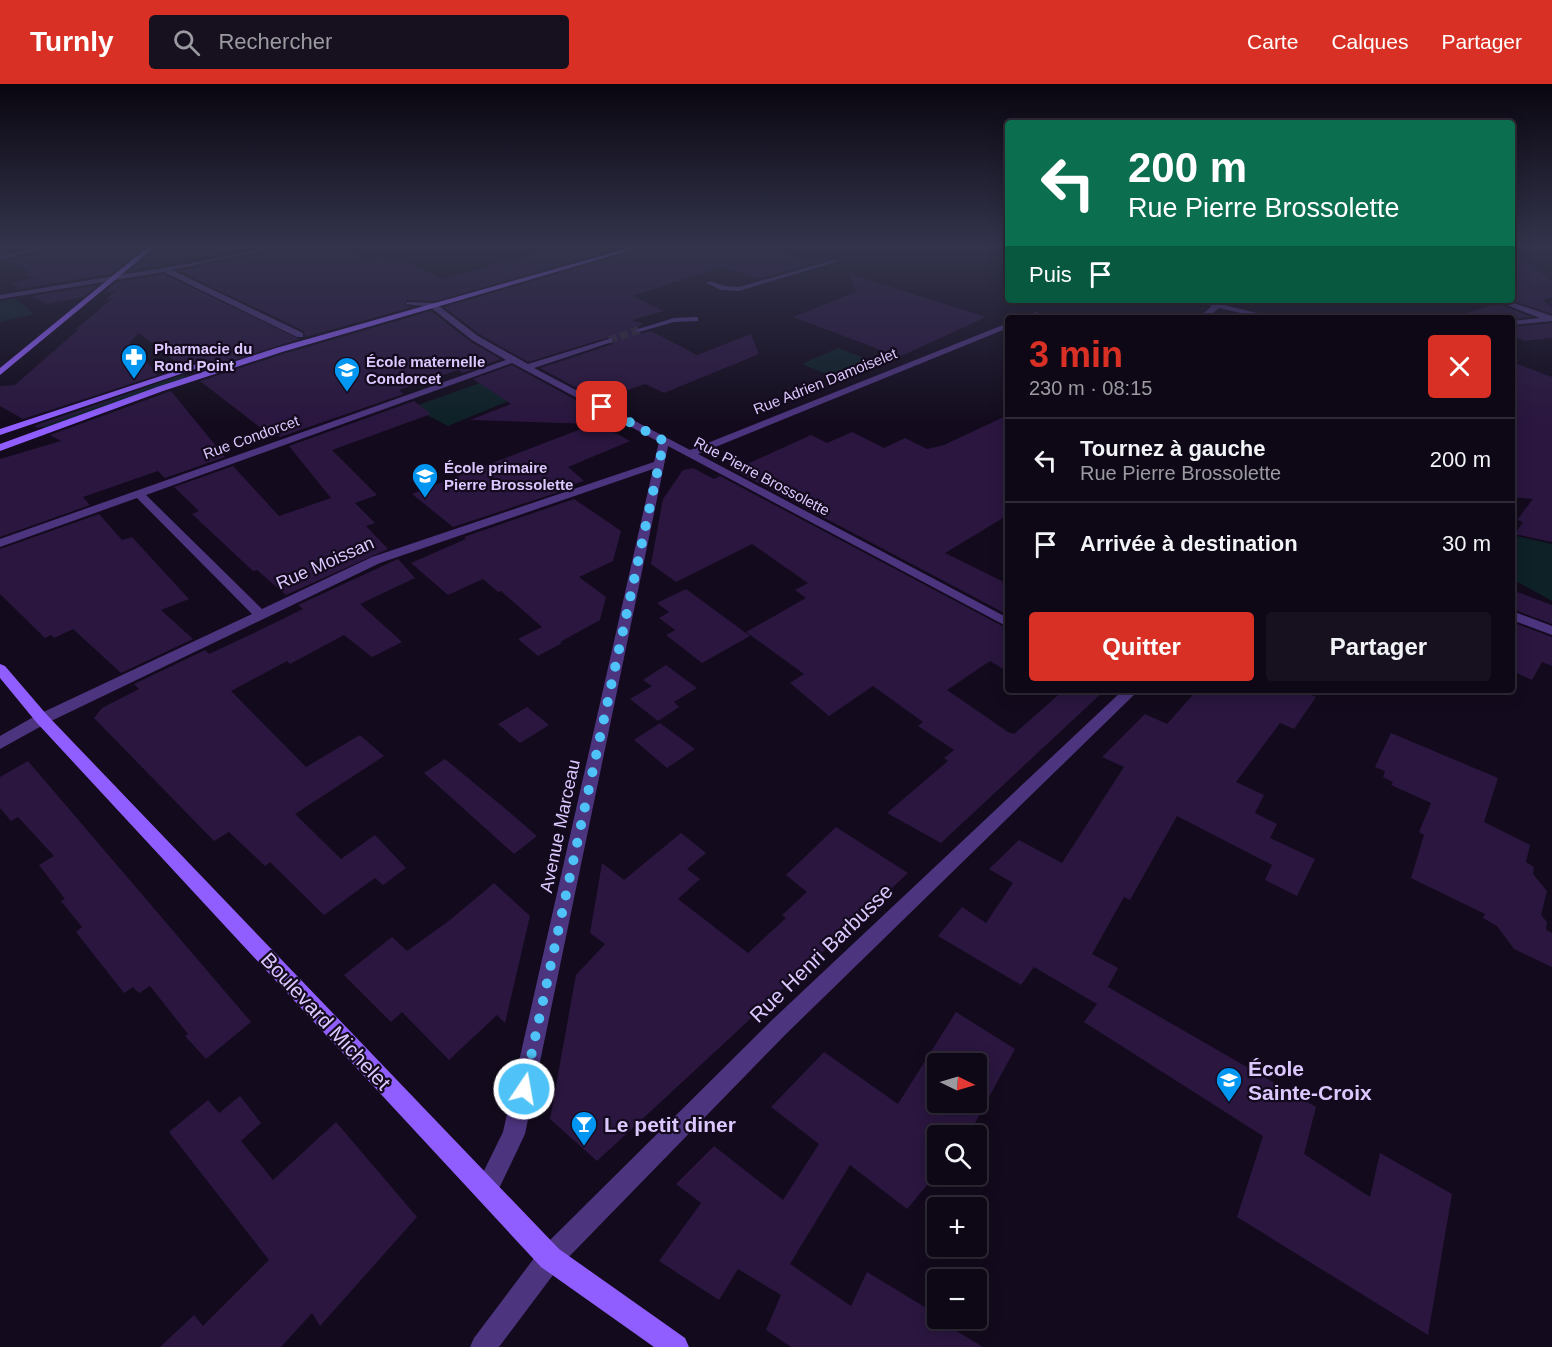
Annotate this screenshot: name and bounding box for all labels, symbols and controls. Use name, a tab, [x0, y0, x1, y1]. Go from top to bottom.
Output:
search box	[149, 15, 569, 69]
text: Turnly	[30, 26, 113, 57]
icon: search	[170, 26, 203, 59]
text: Rechercher	[218, 29, 332, 54]
text: Carte	[1247, 30, 1298, 53]
text: Calques	[1331, 30, 1408, 53]
text: Partager	[1441, 30, 1522, 53]
icon: left	[1029, 144, 1107, 222]
text: 200 m	[1128, 144, 1247, 191]
text: Rue Pierre Brossolette	[1128, 193, 1400, 223]
icon: arrive	[1084, 258, 1117, 291]
text: Puis	[1029, 262, 1072, 287]
text: 3 min	[1029, 334, 1123, 375]
button: close	[1428, 335, 1491, 398]
place label: Pharmacie du Rond Point	[154, 340, 252, 374]
pharmacy icon: Pharmacie du Rond Point	[119, 342, 149, 380]
street label: Rue Adrien Damoiselet	[751, 344, 900, 418]
place label: École maternelle Condorcet	[366, 353, 485, 387]
school or university icon: École maternelle Condorcet	[332, 355, 362, 393]
text: 230 m · 08:15	[1029, 377, 1152, 399]
pin	[576, 381, 627, 432]
icon: arrive	[585, 390, 618, 423]
street label: Rue Condorcet	[201, 411, 302, 462]
street label: Rue Pierre Brossolette	[691, 433, 833, 519]
text: Tournez à gauche	[1080, 436, 1265, 461]
icon: left	[1029, 444, 1062, 477]
text: 200 m	[1430, 447, 1491, 472]
place label: École primaire Pierre Brossolette	[444, 459, 573, 493]
school or university icon: École primaire Pierre Brossolette	[410, 461, 440, 499]
text: Rue Pierre Brossolette	[1080, 462, 1281, 484]
icon: arrive	[1029, 528, 1062, 561]
text: Arrivée à destination	[1080, 531, 1298, 556]
text: 30 m	[1442, 531, 1491, 556]
street label: Rue Moissan	[273, 533, 377, 593]
button: Quitter	[1029, 612, 1254, 681]
button: Partager	[1266, 612, 1491, 681]
street label: Avenue Marceau	[536, 758, 584, 894]
street label: Rue Henri Barbusse	[745, 879, 897, 1027]
street label: Boulevard Michelet	[257, 948, 395, 1094]
north arrow	[927, 1053, 987, 1113]
map controls	[927, 1053, 987, 1329]
position arrow	[492, 1057, 556, 1121]
place label: École Sainte-Croix	[1248, 1057, 1372, 1104]
school or university icon: École Sainte-Croix	[1214, 1065, 1244, 1103]
bar icon: Le petit diner	[569, 1109, 599, 1147]
place label: Le petit diner	[604, 1113, 736, 1136]
button: search	[927, 1125, 987, 1185]
button: +	[927, 1197, 987, 1257]
button: −	[927, 1269, 987, 1329]

